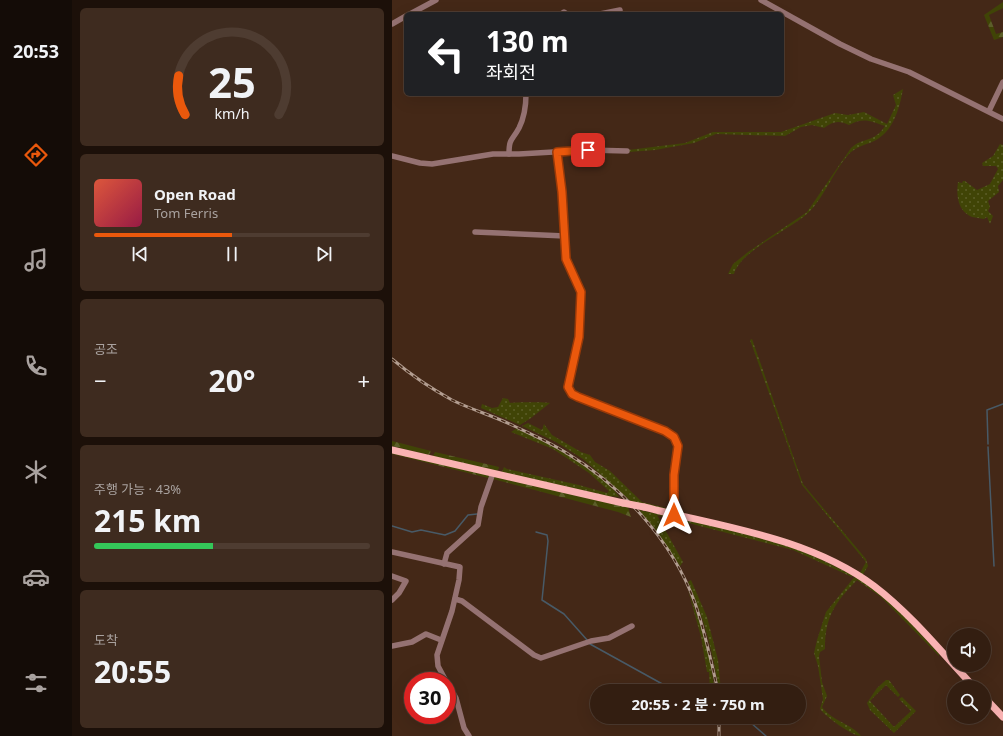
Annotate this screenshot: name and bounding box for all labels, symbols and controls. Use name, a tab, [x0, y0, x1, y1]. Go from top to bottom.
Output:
text: 130 m	[486, 22, 569, 60]
icon: left	[420, 28, 472, 80]
text: 20:53	[13, 39, 59, 63]
text: 25	[208, 54, 256, 110]
text: 좌회전	[486, 60, 536, 84]
text: km/h	[214, 103, 250, 122]
pin	[571, 133, 605, 167]
icon: arrive	[577, 139, 599, 161]
icon: directions	[22, 141, 50, 169]
text: Open Road	[154, 184, 236, 204]
text: Tom Ferris	[154, 204, 218, 222]
icon: previous	[129, 243, 151, 265]
icon: pause	[221, 243, 243, 265]
icon: next	[313, 243, 335, 265]
icon: music	[22, 246, 50, 274]
text: 공조	[94, 340, 118, 358]
icon: phone	[22, 352, 50, 380]
text: 20°	[208, 360, 256, 401]
text: −	[94, 365, 107, 395]
text: +	[357, 365, 370, 395]
icon: climate	[22, 458, 50, 486]
text: 주행 가능 · 43%	[94, 480, 181, 498]
position arrow	[653, 494, 695, 536]
text: 215 km	[94, 500, 201, 541]
icon: car	[22, 563, 50, 591]
map controls	[947, 628, 991, 724]
button: sound	[947, 628, 991, 672]
text: 도착	[94, 631, 118, 649]
text: 20:55	[94, 651, 171, 692]
icon: filters	[22, 669, 50, 697]
speed limit sign: 30	[404, 672, 456, 724]
button: search	[947, 680, 991, 724]
text: 20:55 · 2 분 · 750 m	[631, 694, 765, 714]

